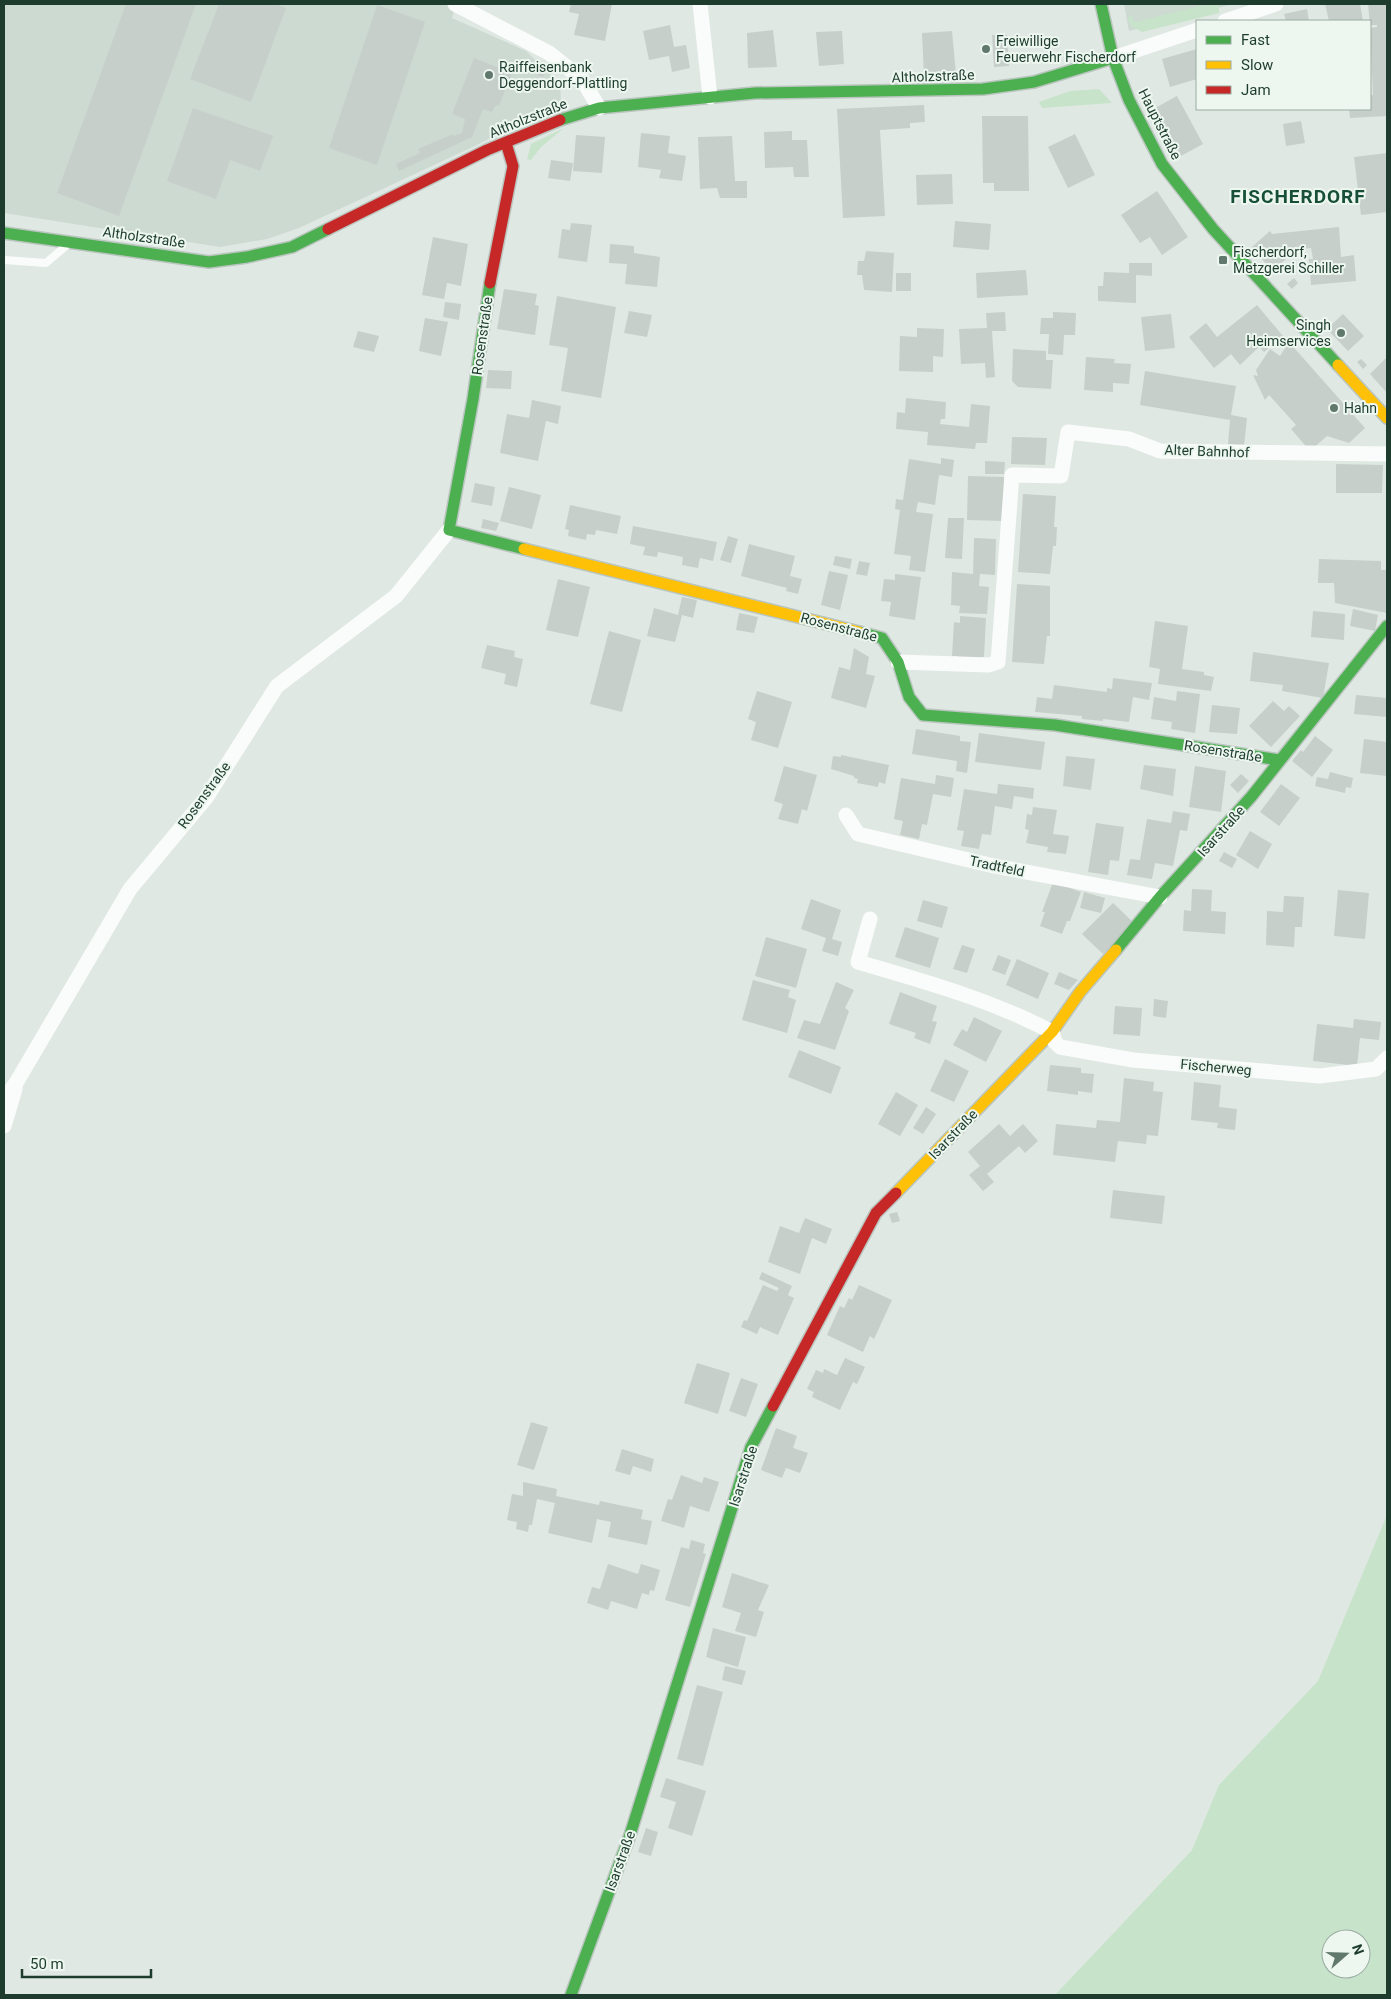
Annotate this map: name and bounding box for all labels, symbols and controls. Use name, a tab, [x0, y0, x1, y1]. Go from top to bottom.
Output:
legend	[1196, 20, 1371, 110]
text: Fast	[1241, 31, 1270, 49]
place label: Freiwillige Feuerwehr Fischerdorf	[996, 33, 1136, 65]
marker: Freiwillige Feuerwehr Fischerdorf	[980, 43, 992, 55]
text: Slow	[1241, 56, 1273, 74]
place label: Raiffeisenbank Deggendorf-Plattling	[499, 59, 627, 91]
street label: Altholzstraße	[891, 67, 975, 85]
marker: Raiffeisenbank Deggendorf-Plattling	[483, 69, 495, 81]
text: Jam	[1241, 81, 1271, 99]
street label: Hauptstraße	[1135, 86, 1185, 162]
street label: Altholzstraße	[487, 95, 569, 141]
district label: FISCHERDORF	[1230, 185, 1366, 208]
street label: Altholzstraße	[102, 223, 186, 251]
place label: Fischerdorf, Metzgerei Schiller	[1233, 244, 1344, 276]
marker: Fischerdorf, Metzgerei Schiller	[1217, 254, 1229, 266]
street label: Rosenstraße	[469, 296, 495, 376]
place label: Singh Heimservices	[1246, 317, 1331, 349]
marker: Singh Heimservices	[1335, 327, 1347, 339]
place label: Hahn	[1344, 400, 1377, 416]
marker: Hahn	[1328, 402, 1340, 414]
street label: Alter Bahnhof	[1164, 442, 1250, 460]
street label: Rosenstraße	[799, 609, 879, 645]
street label: Rosenstraße	[1183, 737, 1263, 765]
street label: Rosenstraße	[174, 758, 234, 832]
street label: Isarstraße	[1194, 802, 1248, 860]
street label: Tradtfeld	[968, 852, 1026, 880]
street label: Fischerweg	[1180, 1056, 1252, 1078]
street label: Isarstraße	[925, 1106, 981, 1162]
street label: Isarstraße	[726, 1444, 760, 1508]
street label: Isarstraße	[602, 1829, 638, 1893]
north arrow	[1321, 1929, 1371, 1979]
text: N	[1349, 1942, 1367, 1957]
scale bar	[22, 1946, 151, 1978]
text: 50 m	[30, 1955, 64, 1973]

